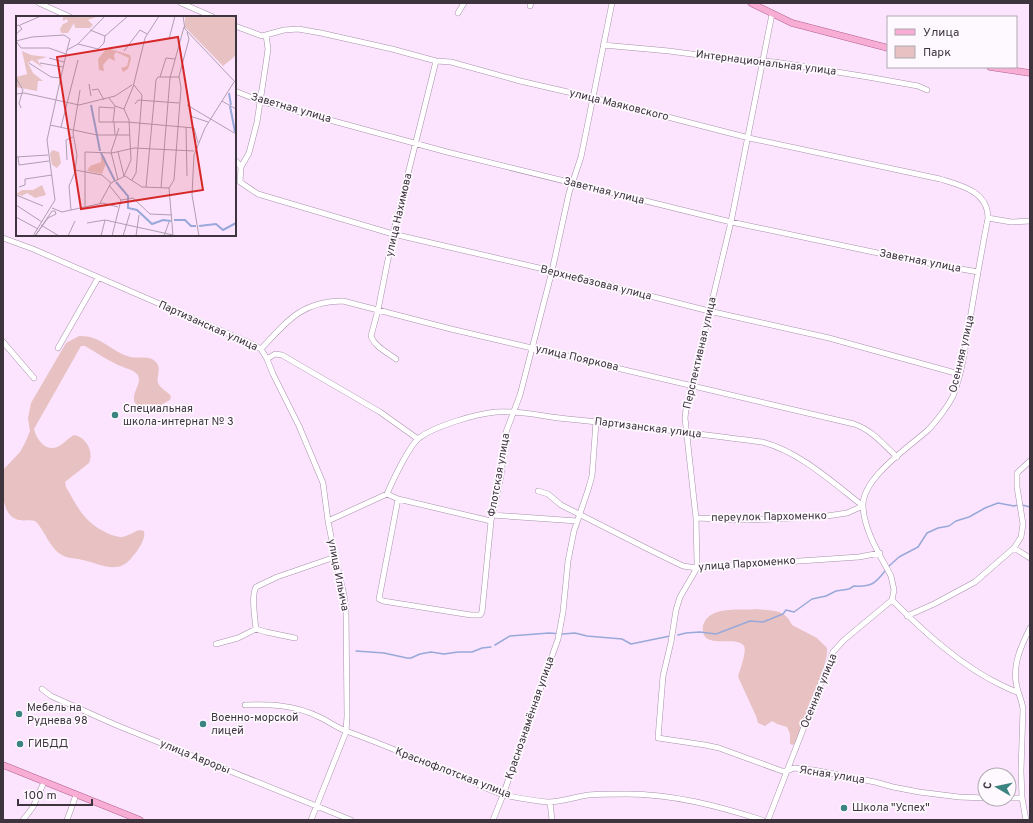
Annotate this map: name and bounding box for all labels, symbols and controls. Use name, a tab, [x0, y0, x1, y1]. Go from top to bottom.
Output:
inset map	[16, 16, 236, 236]
legend	[887, 16, 1017, 68]
text: Улица	[923, 25, 959, 41]
text: Парк	[923, 45, 951, 61]
street label: Интернациональная улица	[695, 47, 837, 79]
street label: улица Маяковского	[568, 86, 670, 124]
street label: Заветная улица	[249, 90, 333, 126]
street label: улица Нахимова	[383, 172, 415, 258]
street label: Заветная улица	[562, 174, 646, 208]
street label: Заветная улица	[878, 246, 962, 276]
street label: Верхнебазовая улица	[539, 262, 653, 304]
street label: Перспективная улица	[680, 295, 720, 410]
street label: Партизанская улица	[156, 298, 260, 354]
street label: Осенняя улица	[946, 314, 978, 394]
street label: улица Пояркова	[534, 342, 620, 374]
place label: Специальная школа-интернат № 3	[123, 402, 234, 429]
marker: Специальная школа-интернат № 3	[110, 410, 120, 420]
street label: Партизанская улица	[594, 415, 702, 442]
street label: Флотская улица	[485, 432, 513, 518]
street label: переулок Пархоменко	[711, 509, 827, 525]
street label: улица Ильича	[324, 538, 352, 612]
street label: улица Пархоменко	[698, 554, 796, 574]
street label: Осенняя улица	[798, 652, 840, 730]
street label: Краснознамённая улица	[502, 655, 558, 781]
place label: Мебель на Руднева 98	[27, 701, 88, 728]
marker: Мебель на Руднева 98	[14, 709, 24, 719]
place label: Военно-морской лицей	[211, 711, 299, 738]
marker: Военно-морской лицей	[198, 719, 208, 729]
place label: ГИБДД	[28, 737, 68, 751]
street label: улица Авроры	[158, 737, 232, 777]
marker: ГИБДД	[15, 739, 25, 749]
street label: Краснофлотская улица	[393, 744, 513, 802]
street label: Ясная улица	[798, 763, 866, 787]
north arrow	[977, 767, 1017, 807]
scale bar	[18, 781, 92, 807]
text: С	[981, 781, 996, 790]
text: 100 m	[24, 788, 57, 804]
place label: Школа "Успех"	[852, 801, 930, 815]
marker: Школа "Успех"	[839, 803, 849, 813]

